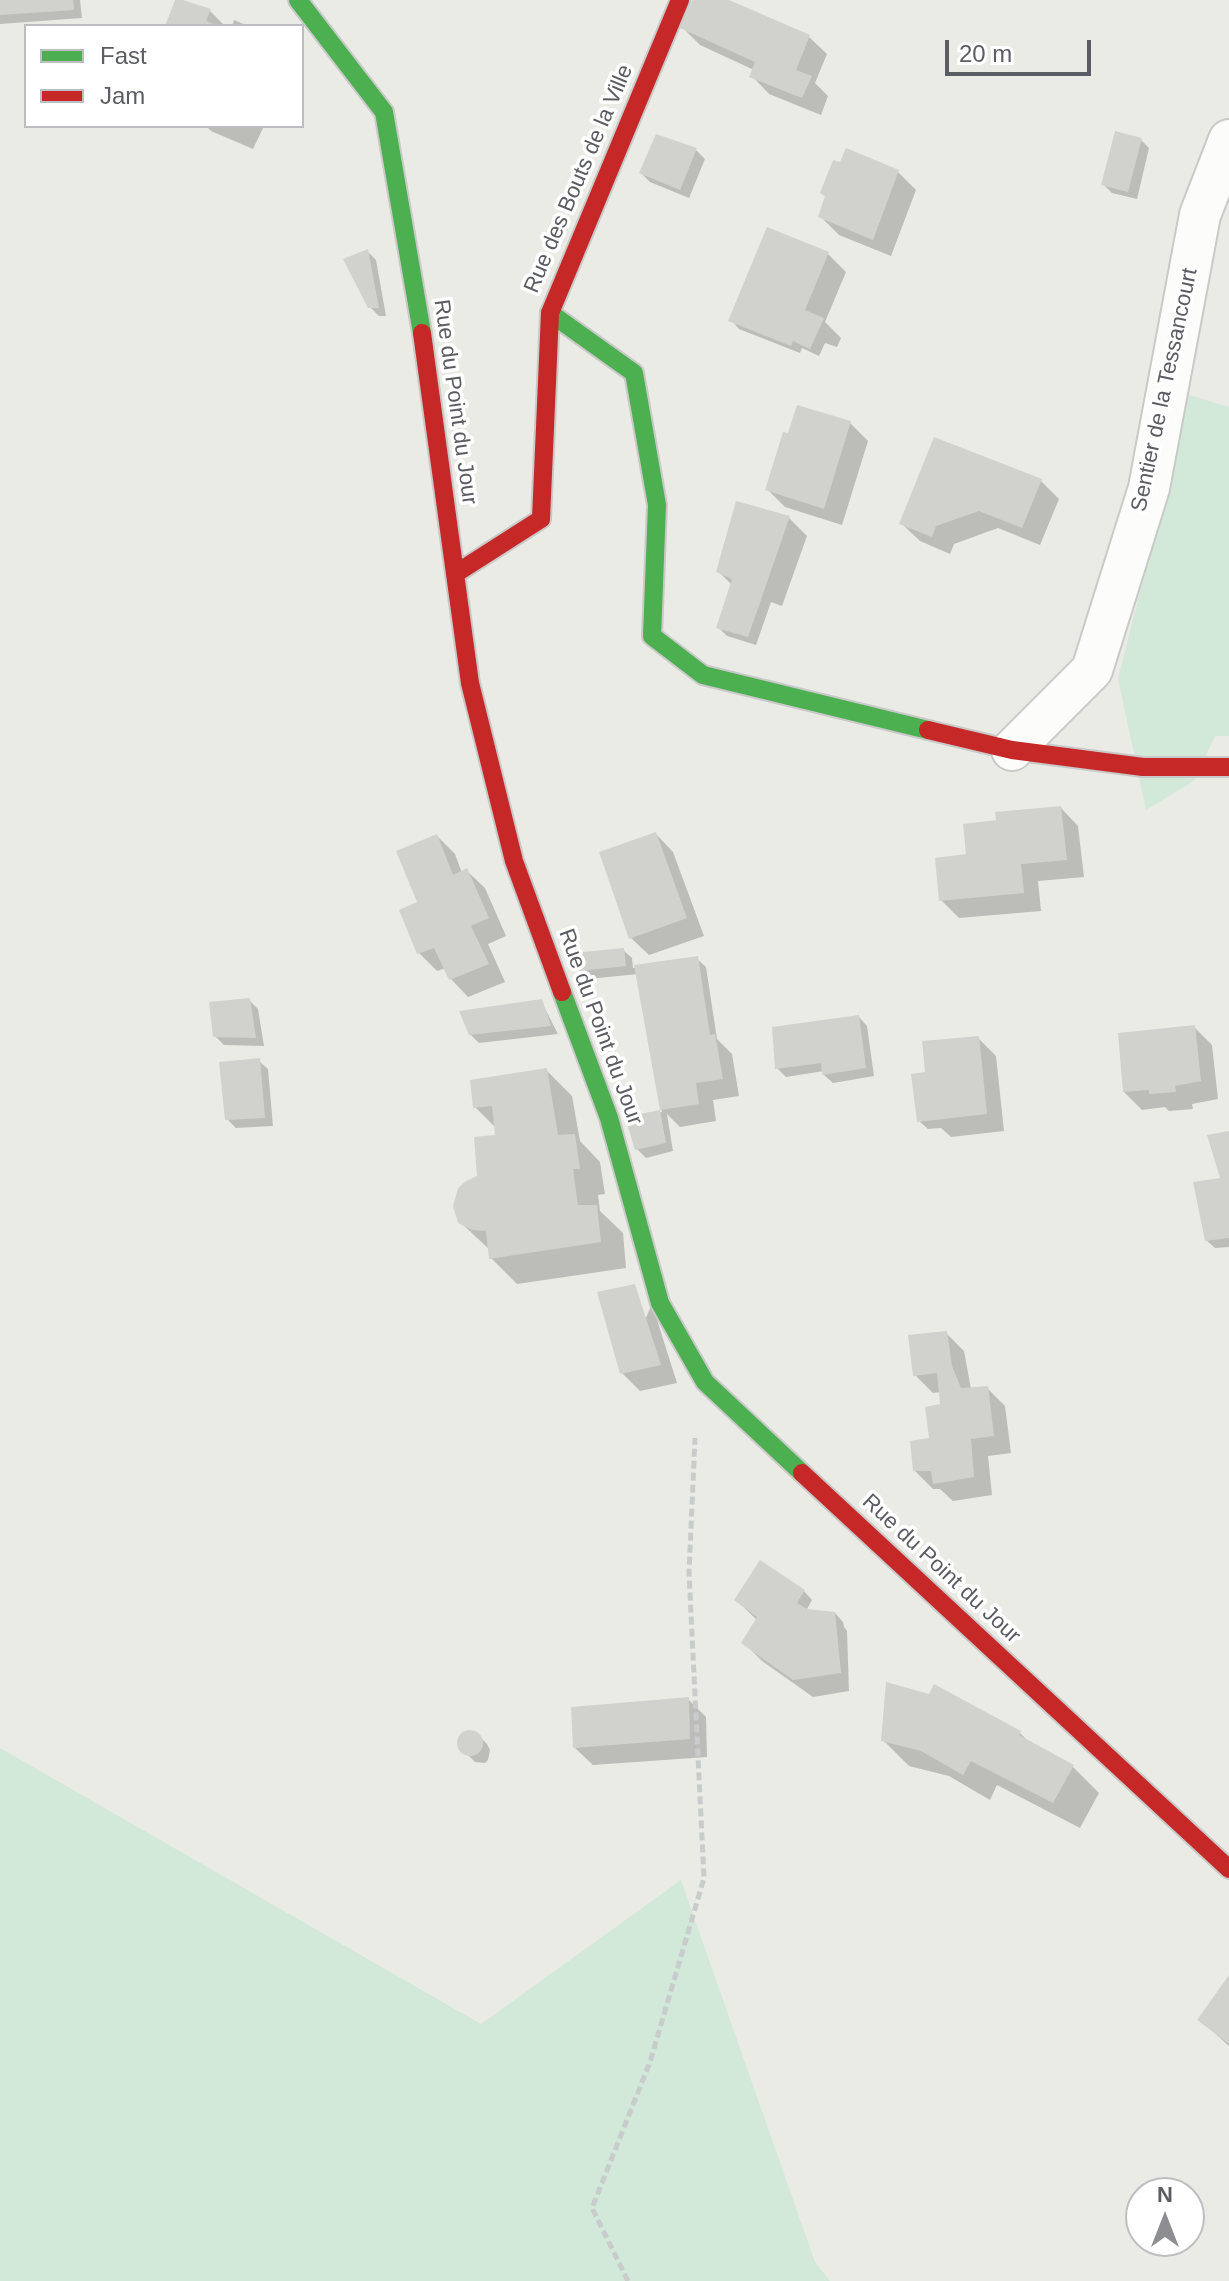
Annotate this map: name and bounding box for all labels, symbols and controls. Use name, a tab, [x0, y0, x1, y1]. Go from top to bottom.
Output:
legend	[24, 24, 304, 128]
scale bar	[949, 24, 1095, 74]
text: 20 m	[959, 40, 1012, 67]
text: Fast	[100, 42, 147, 69]
street label: Rue des Bouts de la Ville	[519, 61, 639, 297]
text: Jam	[100, 82, 145, 109]
street label: Sentier de la Tessancourt	[1126, 266, 1204, 514]
street label: Rue du Point du Jour	[428, 298, 482, 506]
street label: Rue du Point du Jour	[552, 925, 648, 1129]
street label: Rue du Point du Jour	[856, 1489, 1026, 1649]
north arrow	[1125, 2177, 1205, 2257]
text: N	[1157, 2182, 1173, 2207]

